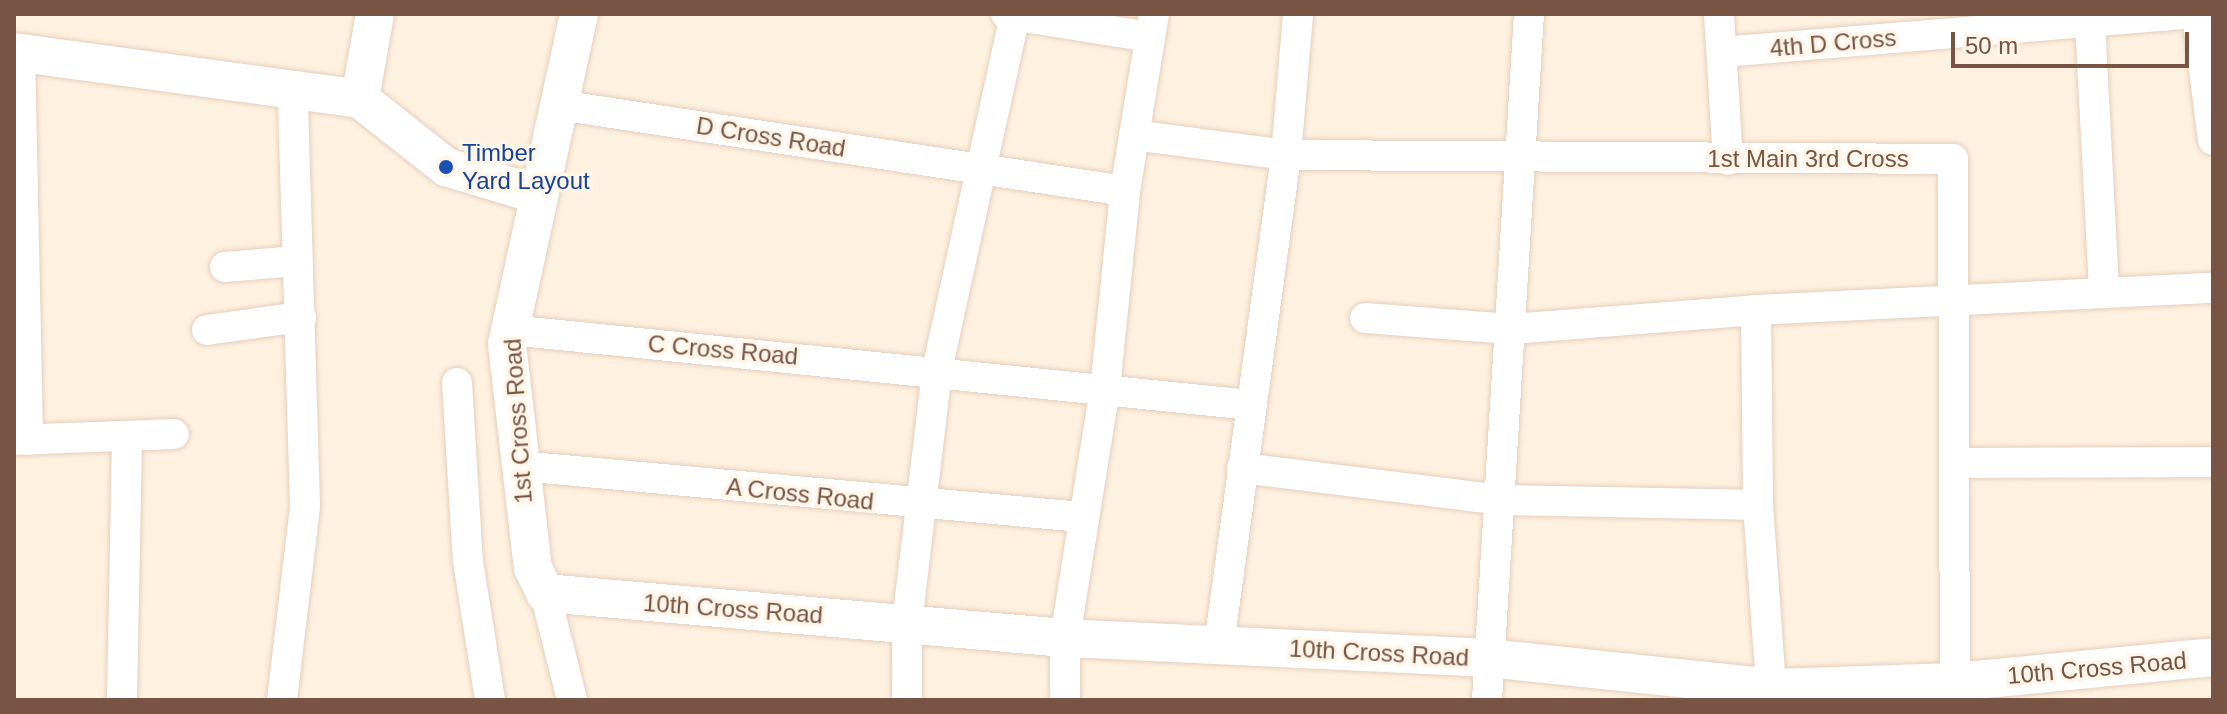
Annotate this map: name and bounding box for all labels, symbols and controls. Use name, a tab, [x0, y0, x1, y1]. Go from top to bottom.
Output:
scale bar	[1955, 16, 2193, 66]
street label: 4th D Cross	[1769, 23, 1897, 63]
text: 50 m	[1965, 32, 2018, 59]
street label: D Cross Road	[694, 111, 848, 163]
place label: Timber Yard Layout	[462, 139, 590, 195]
street label: 1st Main 3rd Cross	[1707, 145, 1909, 173]
marker: Timber Yard Layout	[437, 158, 455, 176]
street label: C Cross Road	[647, 329, 799, 371]
street label: 1st Cross Road	[498, 337, 538, 505]
street label: A Cross Road	[724, 472, 876, 516]
street label: 10th Cross Road	[642, 588, 824, 630]
street label: 10th Cross Road	[1288, 634, 1470, 672]
street label: 10th Cross Road	[2006, 646, 2188, 690]

